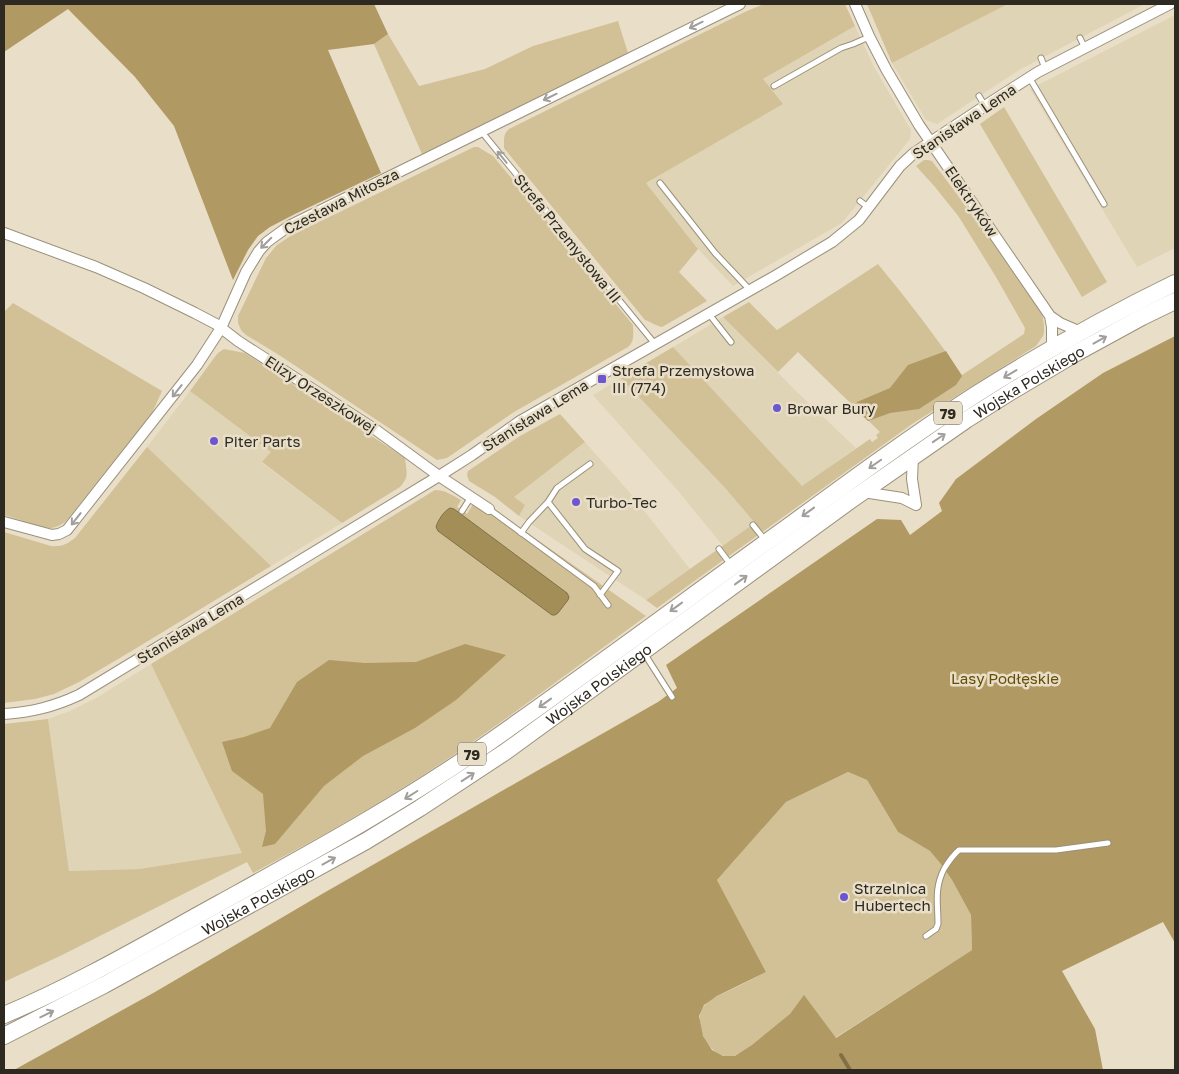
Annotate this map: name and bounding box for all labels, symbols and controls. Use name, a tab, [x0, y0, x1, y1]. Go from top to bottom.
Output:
one-way arrow	[689, 21, 704, 30]
street label: Stanisława Lema	[909, 80, 1019, 162]
one-way arrow	[543, 93, 558, 102]
one-way arrow	[497, 151, 508, 164]
street label: Elektryków	[942, 162, 1002, 240]
street label: Czesława Miłosza	[280, 164, 402, 238]
street label: Strefa Przemysłowa III	[511, 170, 625, 306]
one-way arrow	[260, 237, 272, 250]
one-way arrow	[1092, 335, 1107, 344]
street label: Wojska Polskiego	[970, 341, 1087, 422]
street label: Elizy Orzeszkowej	[262, 351, 380, 437]
place label: Strefa Przemysłowa III (774)	[612, 361, 755, 396]
one-way arrow	[1003, 369, 1017, 379]
marker: Strefa Przemysłowa III (774)	[596, 373, 608, 385]
street label: Stanisława Lema	[479, 375, 591, 455]
one-way arrow	[172, 384, 183, 397]
place label: Browar Bury	[787, 399, 876, 417]
marker: Browar Bury	[771, 402, 783, 414]
road number: 79	[934, 402, 962, 424]
place label: Piter Parts	[224, 432, 300, 450]
one-way arrow	[932, 433, 946, 443]
marker: Piter Parts	[208, 435, 220, 447]
one-way arrow	[868, 459, 882, 469]
place label: Turbo-Tec	[586, 493, 657, 511]
marker: Turbo-Tec	[570, 496, 582, 508]
one-way arrow	[801, 507, 815, 517]
one-way arrow	[71, 512, 82, 525]
one-way arrow	[734, 575, 748, 585]
street label: Stanisława Lema	[133, 589, 247, 667]
one-way arrow	[669, 602, 683, 612]
street label: Wojska Polskiego	[542, 639, 655, 728]
park label: Lasy Podłęskie	[951, 669, 1059, 687]
one-way arrow	[538, 697, 552, 708]
road number: 79	[458, 742, 486, 766]
one-way arrow	[460, 772, 474, 782]
one-way arrow	[404, 790, 418, 800]
one-way arrow	[321, 856, 335, 866]
street label: Wojska Polskiego	[198, 862, 318, 939]
place label: Strzelnica Hubertech	[854, 879, 931, 914]
marker: Strzelnica Hubertech	[838, 891, 850, 903]
one-way arrow	[40, 1009, 55, 1019]

